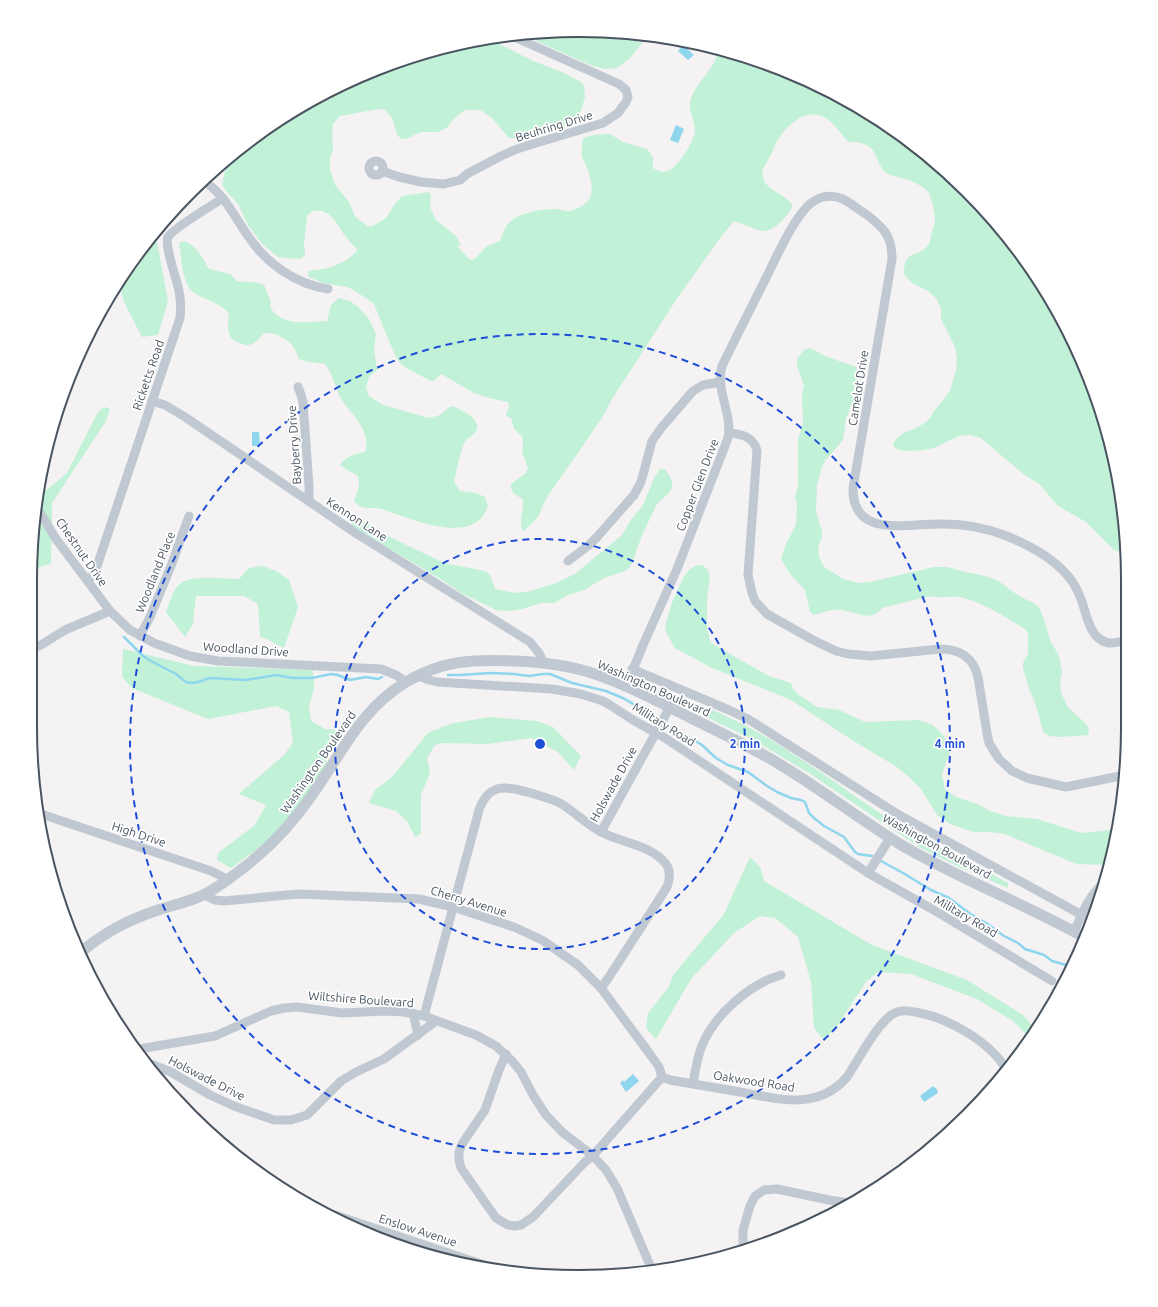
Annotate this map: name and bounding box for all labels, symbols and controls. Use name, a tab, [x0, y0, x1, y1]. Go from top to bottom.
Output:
street label: Beuhring Drive	[514, 108, 594, 144]
street label: Ricketts Road	[130, 338, 166, 412]
street label: Camelot Drive	[846, 349, 870, 427]
street label: Bayberry Drive	[285, 405, 303, 485]
street label: Copper Glen Drive	[673, 437, 721, 533]
street label: Kennon Lane	[324, 495, 390, 543]
street label: Chestnut Drive	[54, 515, 110, 589]
street label: Woodland Place	[133, 529, 177, 615]
street label: Woodland Drive	[202, 640, 290, 658]
street label: Washington Boulevard	[596, 657, 712, 719]
street label: Military Road	[630, 700, 698, 748]
street label: Washington Boulevard	[278, 708, 358, 816]
centre of rings	[533, 737, 547, 751]
text: 2 min	[730, 737, 760, 750]
text: 4 min	[935, 737, 965, 750]
street label: Holswade Drive	[587, 744, 639, 824]
street label: Washington Boulevard	[881, 811, 993, 881]
street label: High Drive	[110, 819, 168, 849]
street label: Cherry Avenue	[429, 883, 509, 919]
street label: Military Road	[932, 893, 1000, 939]
street label: Wiltshire Boulevard	[308, 989, 414, 1009]
street label: Holswade Drive	[167, 1053, 247, 1103]
street label: Oakwood Road	[712, 1068, 796, 1094]
street label: Enslow Avenue	[377, 1211, 459, 1249]

